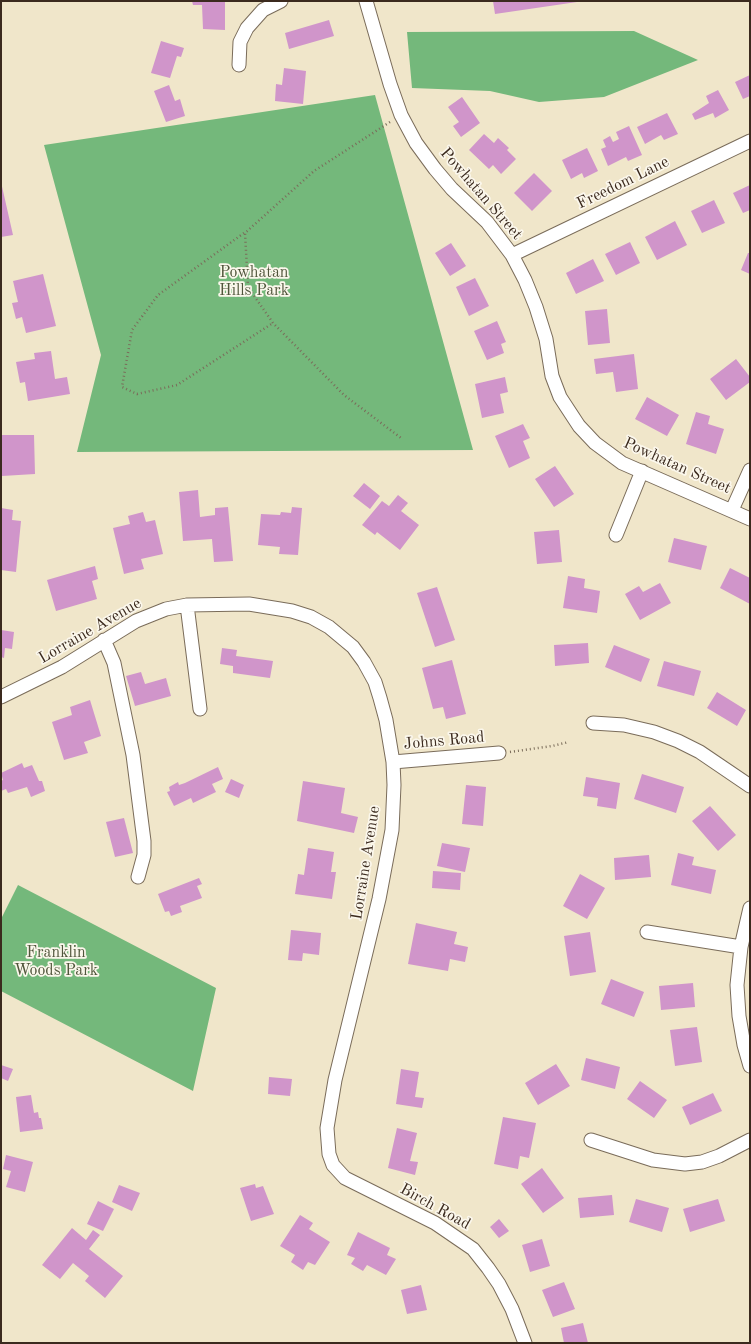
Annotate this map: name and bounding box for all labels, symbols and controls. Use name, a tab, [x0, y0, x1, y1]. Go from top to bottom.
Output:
street label: Powhatan Street	[436, 144, 526, 244]
street label: Freedom Lane	[574, 152, 672, 214]
park label: Powhatan Hills Park	[219, 263, 289, 301]
street label: Powhatan Street	[620, 434, 734, 498]
street label: Lorraine Avenue	[35, 594, 145, 668]
street label: Johns Road	[403, 728, 485, 754]
street label: Lorraine Avenue	[348, 805, 384, 921]
park label: Franklin Woods Park	[14, 943, 98, 981]
street label: Birch Road	[396, 1180, 474, 1234]

